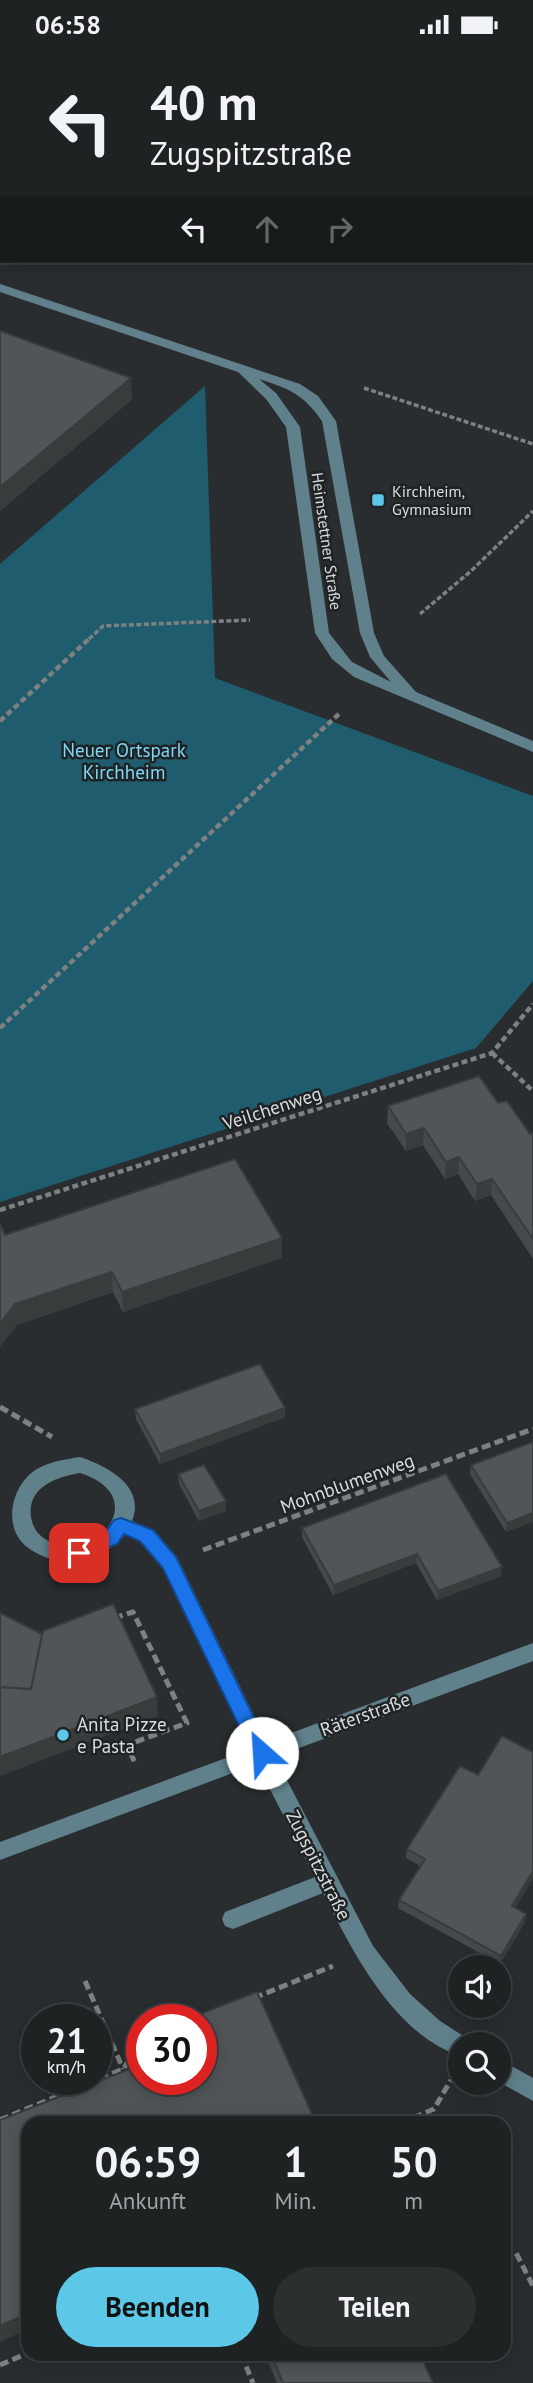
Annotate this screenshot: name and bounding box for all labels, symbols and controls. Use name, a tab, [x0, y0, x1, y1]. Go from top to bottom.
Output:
text: 06:58	[35, 8, 101, 41]
text: 40 m	[150, 70, 257, 134]
icon: left	[35, 77, 126, 168]
text: Zugspitzstraße	[150, 132, 352, 174]
icon: left	[175, 210, 213, 248]
icon: ahead	[248, 210, 286, 248]
icon: right	[321, 210, 359, 248]
street label: Heimstettner Straße	[307, 471, 347, 611]
place label: Kirchheim, Gymnasium	[392, 481, 472, 519]
marker: Kirchheim, Gymnasium	[370, 492, 386, 508]
park label: Neuer Ortspark Kirchheim	[62, 738, 186, 784]
street label: Veilchenweg	[219, 1081, 324, 1136]
street label: Mohnblumenweg	[277, 1448, 417, 1518]
pin	[49, 1523, 109, 1583]
icon: arrive	[60, 1534, 98, 1572]
street label: Räterstraße	[317, 1687, 413, 1741]
place label: Anita Pizze e Pasta	[77, 1712, 167, 1758]
position arrow	[225, 1716, 299, 1790]
marker: Anita Pizze e Pasta	[55, 1727, 71, 1743]
street label: Zugspitzstraße	[281, 1806, 357, 1924]
map controls	[448, 1955, 511, 2095]
button: sound	[448, 1955, 511, 2018]
speed limit sign: 30	[126, 2004, 217, 2095]
text: 21	[47, 2017, 86, 2063]
button: search	[448, 2032, 511, 2095]
text: km/h	[47, 2055, 86, 2078]
text: 06:59	[94, 2134, 201, 2189]
text: 1	[284, 2134, 307, 2189]
text: 50	[390, 2134, 437, 2189]
text: Ankunft	[109, 2186, 186, 2215]
text: Min.	[275, 2186, 316, 2215]
text: m	[404, 2186, 423, 2215]
button: Beenden	[56, 2267, 259, 2347]
button: Teilen	[273, 2267, 476, 2347]

